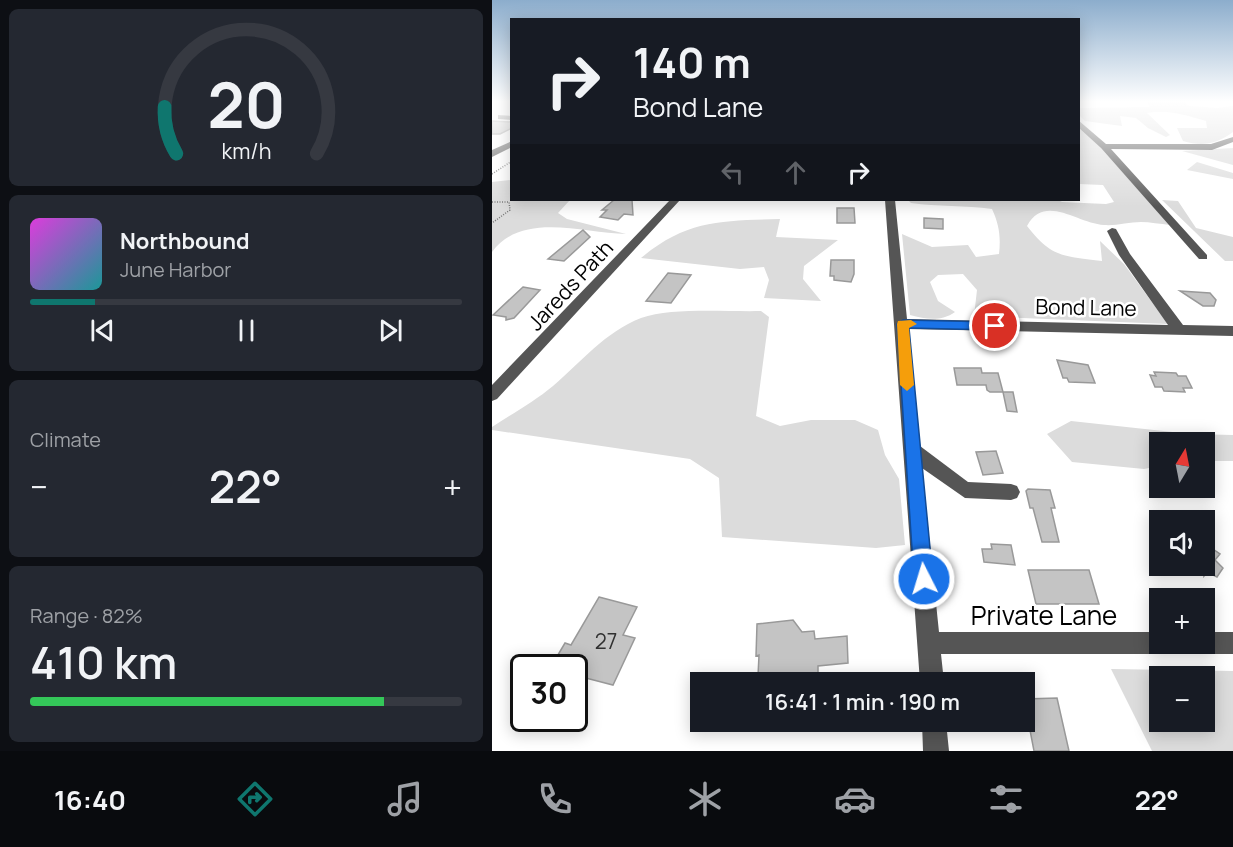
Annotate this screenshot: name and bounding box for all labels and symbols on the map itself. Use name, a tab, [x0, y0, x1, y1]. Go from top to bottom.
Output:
street label: Jareds Path	[521, 234, 619, 336]
street label: Bond Lane	[1035, 292, 1137, 322]
pin	[969, 300, 1020, 351]
north arrow	[1149, 432, 1215, 498]
position arrow	[892, 547, 956, 611]
street label: Private Lane	[971, 597, 1117, 633]
house number: 27	[595, 627, 617, 655]
speed limit sign: 30	[510, 654, 588, 732]

